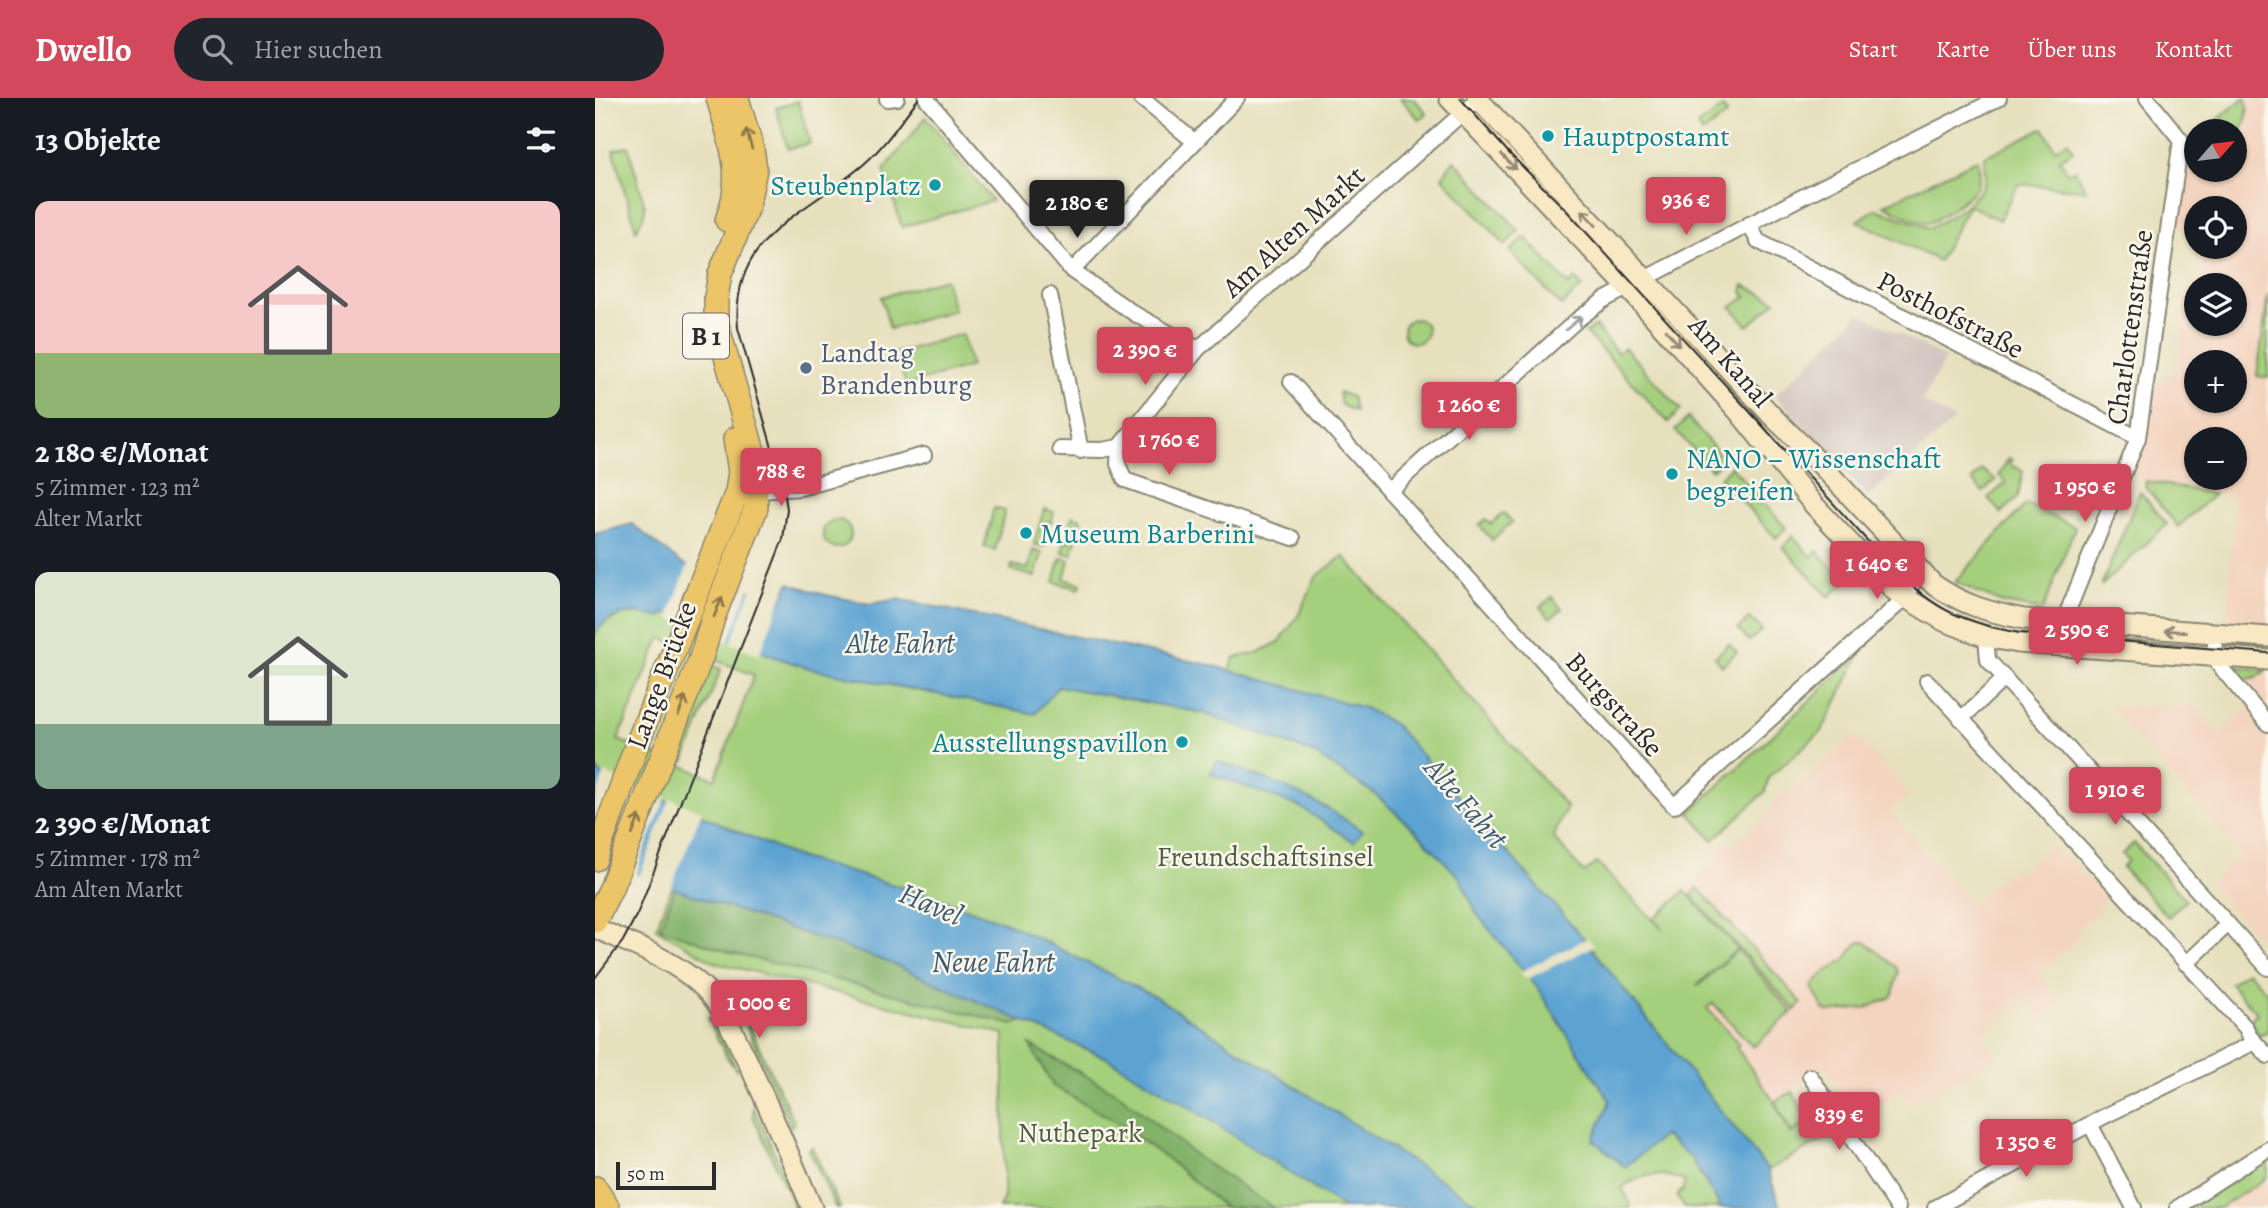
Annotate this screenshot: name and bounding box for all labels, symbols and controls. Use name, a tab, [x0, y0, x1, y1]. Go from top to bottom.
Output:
search box	[174, 18, 664, 81]
text: Dwello	[35, 27, 132, 72]
icon: search	[198, 30, 236, 68]
text: Hier suchen	[254, 32, 383, 67]
text: Start	[1849, 33, 1898, 65]
text: Karte	[1936, 33, 1990, 65]
text: Über uns	[2028, 33, 2117, 65]
text: Kontakt	[2155, 33, 2233, 65]
place label: Hauptpostamt	[1562, 118, 1730, 156]
north arrow	[2184, 119, 2247, 182]
map controls	[2184, 119, 2247, 490]
text: 13 Objekte	[35, 120, 161, 160]
icon: filters	[522, 121, 560, 159]
one-way arrow	[742, 128, 755, 150]
marker: Hauptpostamt	[1540, 128, 1556, 144]
one-way arrow	[1501, 154, 1518, 171]
street label: Am Alten Markt	[1213, 157, 1373, 307]
place label: Steubenplatz	[770, 167, 921, 205]
marker: Steubenplatz	[927, 177, 943, 193]
pin: 936 €	[1637, 178, 1735, 237]
pin: 2 180 €	[1012, 180, 1142, 240]
text: 936 €	[1662, 184, 1710, 215]
text: 2 180 €	[1045, 187, 1109, 218]
button: locate	[2184, 196, 2247, 259]
one-way arrow	[1580, 210, 1597, 227]
street label: Charlottenstraße	[2098, 227, 2162, 427]
icon: home	[235, 247, 361, 373]
street label: Posthofstraße	[1871, 262, 2030, 368]
button: layers	[2184, 273, 2247, 336]
street label: Am Kanal	[1679, 307, 1781, 416]
road number: B 1	[683, 314, 729, 358]
one-way arrow	[1564, 315, 1582, 331]
pin: 2 390 €	[1080, 328, 1210, 387]
one-way arrow	[1665, 329, 1681, 347]
place label: Landtag Brandenburg	[820, 334, 972, 404]
text: 2 390 €	[1113, 334, 1177, 365]
button: +	[2184, 350, 2247, 413]
marker: Landtag Brandenburg	[798, 360, 814, 376]
pin: 1 260 €	[1404, 382, 1534, 442]
text: 1 260 €	[1438, 389, 1500, 420]
pin: 1 760 €	[1104, 418, 1234, 477]
text: 1 760 €	[1138, 424, 1200, 455]
button: −	[2184, 427, 2247, 490]
text: 2 180 €/Monat	[35, 432, 209, 472]
place label: NANO – Wissenschaft begreifen	[1686, 440, 1941, 510]
pin: 788 €	[732, 448, 830, 508]
text: 788 €	[756, 455, 806, 486]
pin: 1 950 €	[2020, 464, 2150, 524]
marker: NANO – Wissenschaft begreifen	[1664, 466, 1680, 482]
text: 1 950 €	[2054, 471, 2116, 502]
text: 5 Zimmer · 123 m²	[35, 472, 200, 503]
text: Alter Markt	[35, 503, 143, 534]
place label: Museum Barberini	[1040, 515, 1255, 553]
marker: Museum Barberini	[1018, 525, 1034, 541]
pin: 1 640 €	[1812, 542, 1942, 601]
text: 1 640 €	[1846, 548, 1908, 579]
street label: Lange Brücke	[618, 596, 706, 755]
one-way arrow	[712, 597, 725, 619]
pin: 2 590 €	[2012, 608, 2142, 667]
text: 2 590 €	[2045, 614, 2109, 645]
icon: home	[235, 618, 361, 744]
water label: Alte Fahrt	[844, 623, 956, 663]
one-way arrow	[2165, 624, 2187, 637]
street label: Burgstraße	[1557, 644, 1672, 766]
one-way arrow	[677, 696, 690, 718]
place label: Ausstellungspavillon	[932, 724, 1168, 762]
marker: Ausstellungspavillon	[1174, 734, 1190, 750]
water label: Alte Fahrt	[1414, 747, 1518, 858]
pin: 1 910 €	[2050, 768, 2180, 827]
text: 1 910 €	[2085, 774, 2145, 805]
text: 2 390 €/Monat	[35, 803, 210, 843]
one-way arrow	[630, 814, 643, 836]
park label: Freundschaftsinsel	[1157, 838, 1374, 876]
text: 5 Zimmer · 178 m²	[35, 843, 200, 874]
water label: Havel	[893, 873, 969, 935]
text: Am Alten Markt	[35, 874, 183, 905]
water label: Neue Fahrt	[932, 942, 1056, 982]
pin: 1 000 €	[694, 981, 824, 1040]
text: 1 000 €	[727, 987, 791, 1018]
pin: 839 €	[1790, 1093, 1888, 1152]
text: 839 €	[1815, 1099, 1863, 1130]
park label: Nuthepark	[1018, 1114, 1142, 1152]
pin: 1 350 €	[1961, 1119, 2091, 1179]
text: 1 350 €	[1996, 1126, 2056, 1157]
scale bar	[616, 1159, 716, 1191]
text: 50 m	[627, 1161, 665, 1187]

